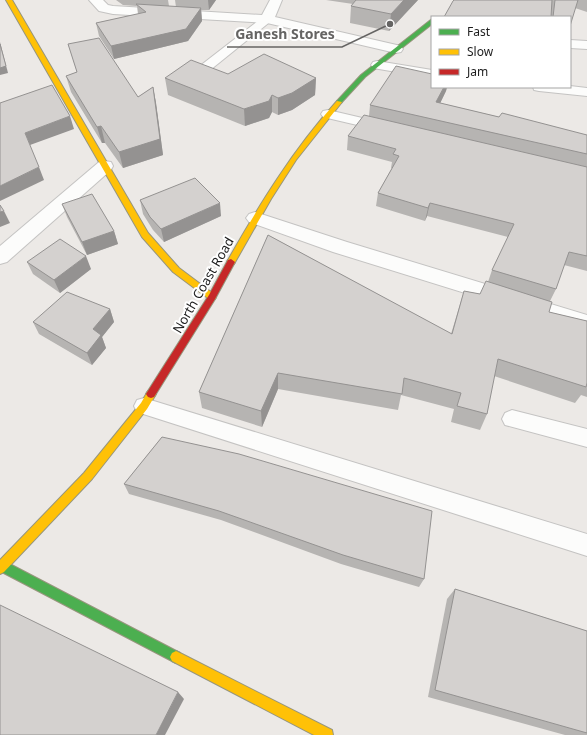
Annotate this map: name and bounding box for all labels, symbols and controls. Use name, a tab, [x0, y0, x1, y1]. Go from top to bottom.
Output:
legend	[431, 16, 571, 88]
callout: Ganesh Stores	[227, 21, 342, 47]
text: Fast	[467, 23, 491, 40]
text: Ganesh Stores	[235, 24, 335, 43]
text: Slow	[467, 43, 494, 60]
text: Jam	[466, 63, 488, 80]
street label: North Coast Road	[168, 234, 238, 336]

